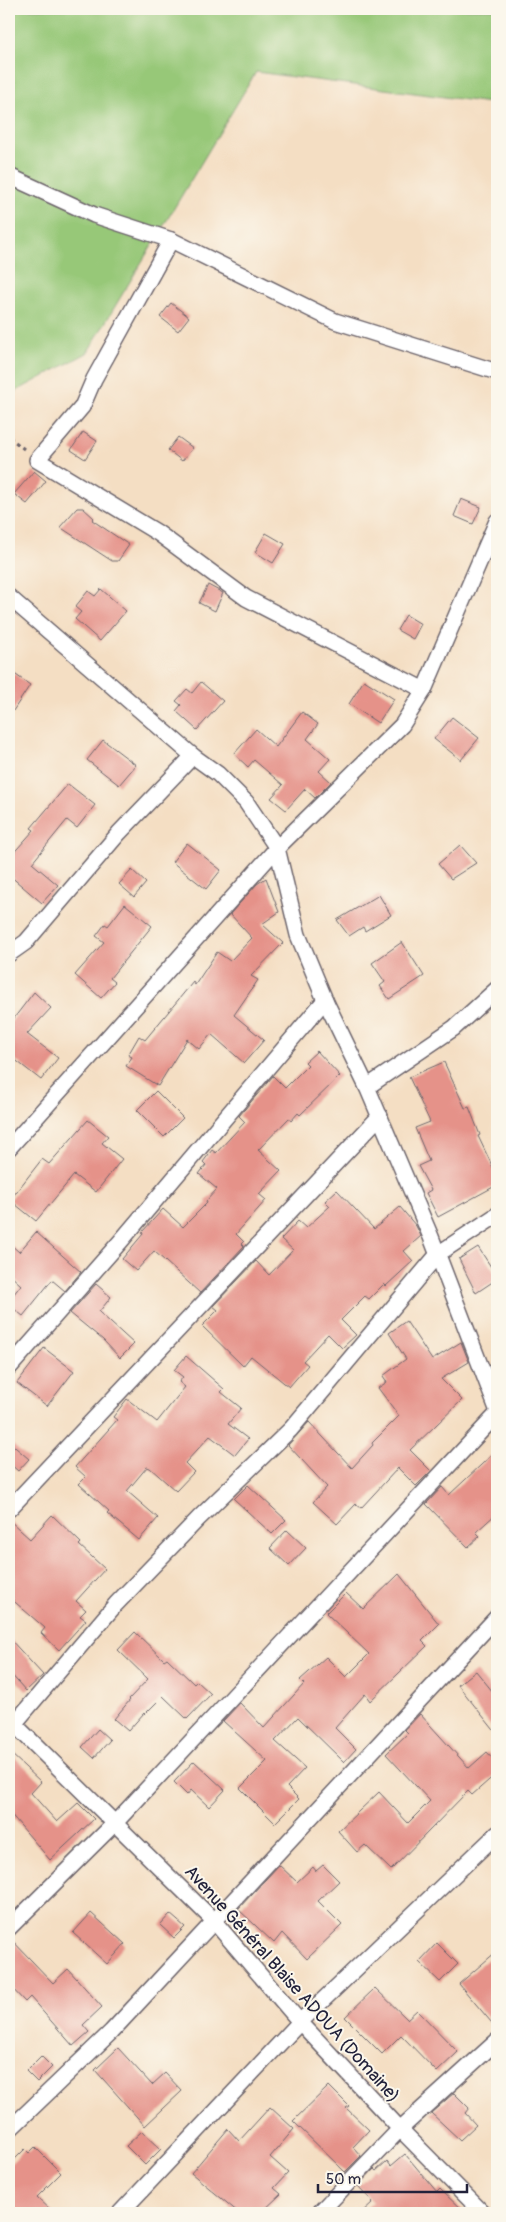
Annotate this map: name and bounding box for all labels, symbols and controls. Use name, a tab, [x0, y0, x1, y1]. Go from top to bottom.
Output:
street label: Avenue Général Blaise ADOUA (Domaine)	[179, 1861, 405, 2107]
scale bar	[318, 2162, 467, 2194]
text: 50 m	[326, 2170, 361, 2189]

